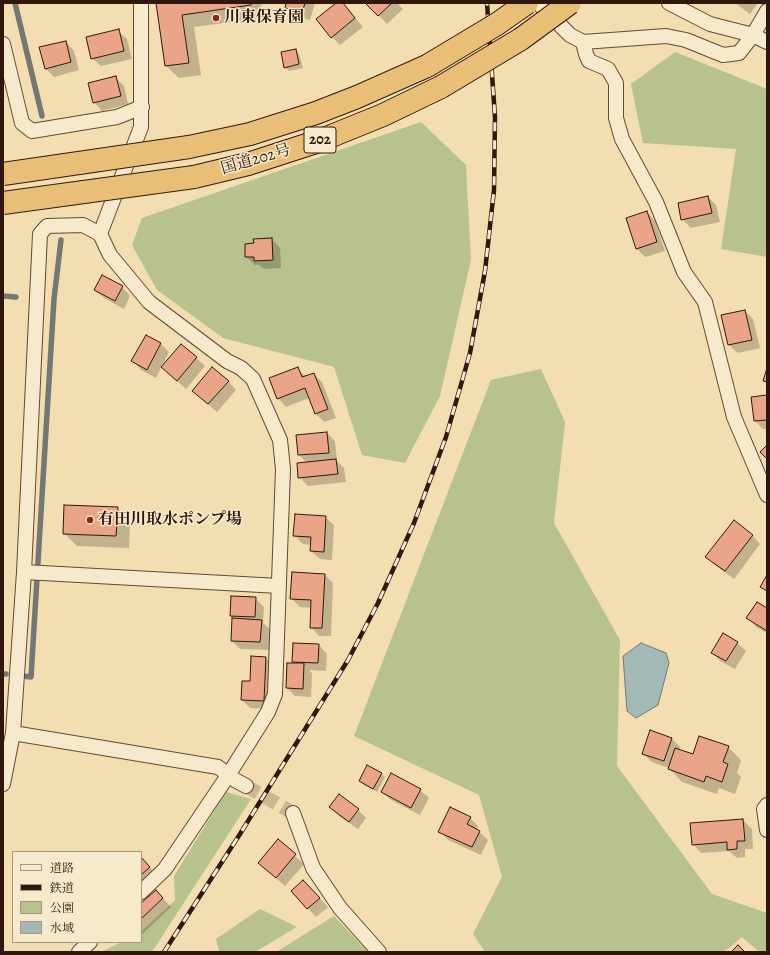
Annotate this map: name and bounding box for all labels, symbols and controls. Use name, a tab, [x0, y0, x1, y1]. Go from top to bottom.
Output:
place label: 川東保育園	[224, 8, 304, 28]
marker: 川東保育園	[211, 13, 221, 23]
road number: 202	[304, 127, 336, 153]
street label: 国道202号	[219, 141, 293, 179]
place label: 有田川取水ポンプ場	[98, 510, 242, 530]
marker: 有田川取水ポンプ場	[85, 515, 95, 525]
legend	[12, 851, 142, 943]
text: 道路	[50, 860, 74, 876]
text: 鉄道	[50, 880, 74, 896]
text: 公園	[50, 900, 74, 916]
text: 水域	[50, 920, 74, 936]

